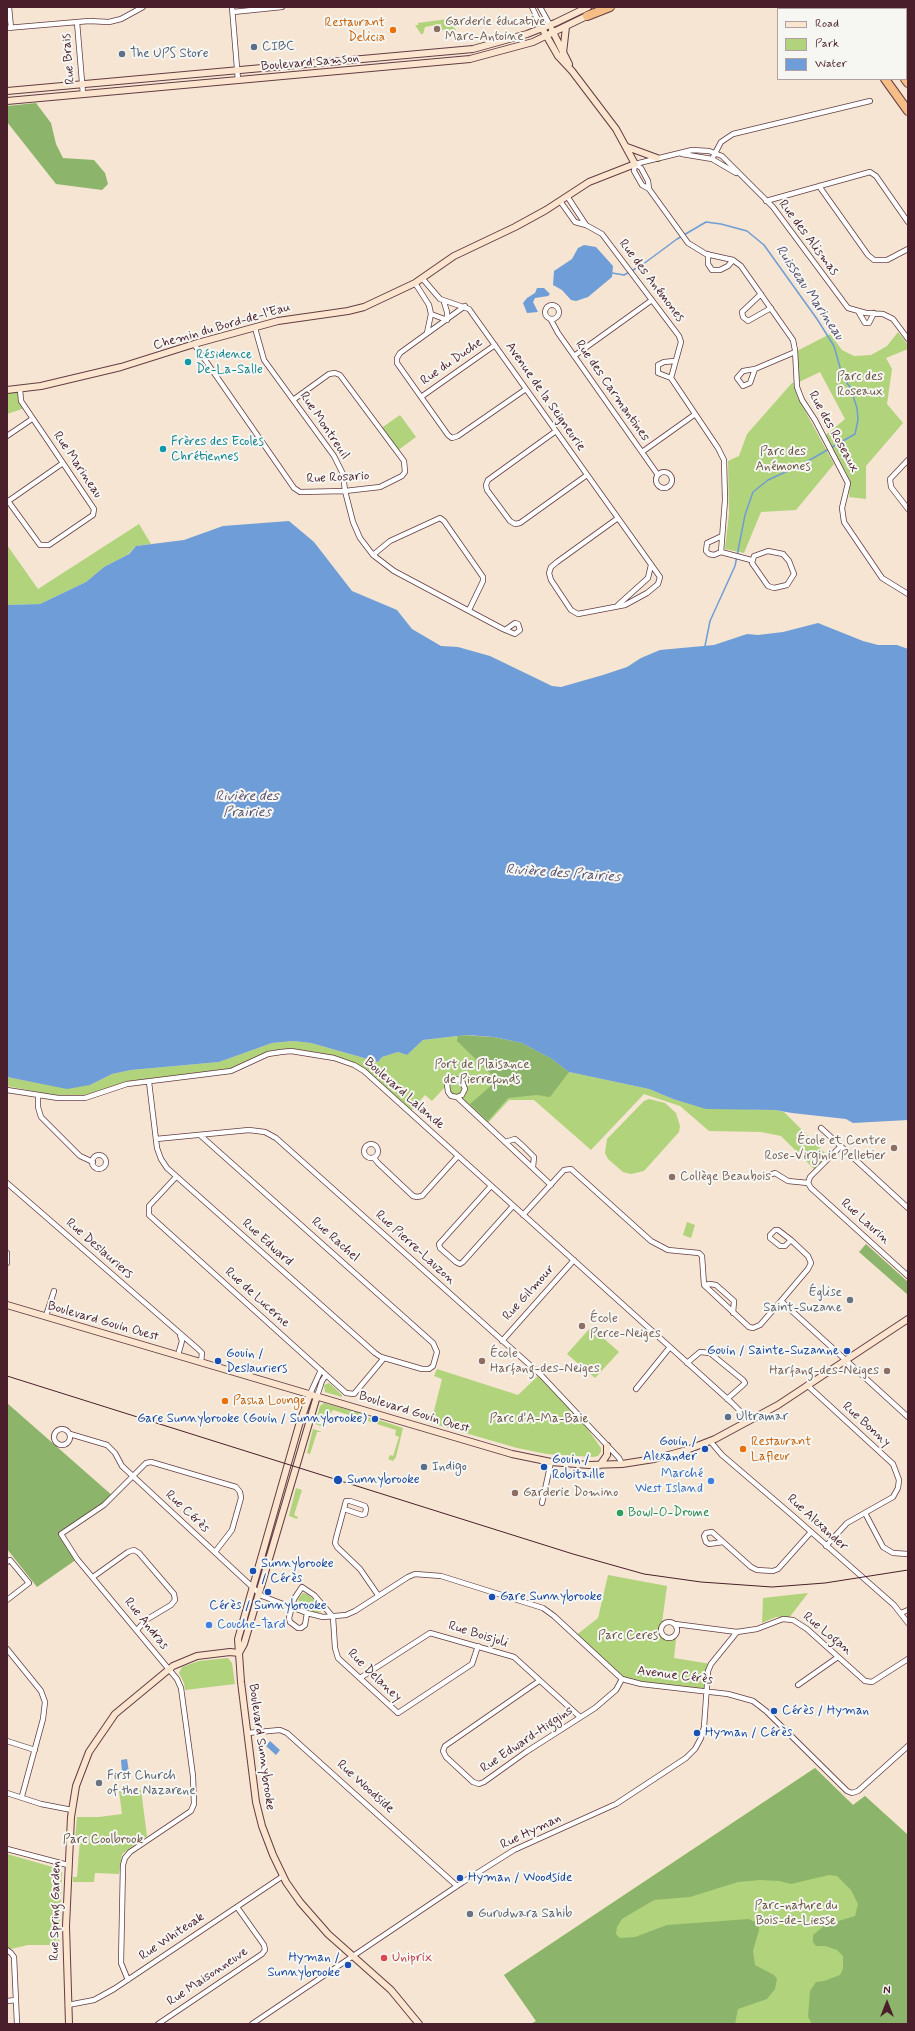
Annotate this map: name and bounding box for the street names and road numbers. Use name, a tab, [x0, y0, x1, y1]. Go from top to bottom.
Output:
street label: Rue Brais	[59, 33, 79, 85]
street label: Boulevard Samson	[260, 51, 360, 75]
street label: Rue des Alismas	[775, 197, 841, 279]
street label: Rue des Anémones	[615, 237, 687, 325]
street label: Chemin du Bord-de-l'Eau	[152, 300, 292, 354]
street label: Rue du Duche	[418, 335, 486, 389]
street label: Rue des Carmantines	[571, 337, 653, 445]
street label: Avenue de la Seigneurie	[501, 340, 589, 454]
street label: Rue Montreuil	[296, 389, 352, 463]
street label: Rue des Roseaux	[804, 389, 862, 475]
street label: Rue Marineau	[49, 429, 105, 501]
street label: Rue Rosario	[306, 469, 370, 487]
street label: Boulevard Lalande	[361, 1055, 447, 1133]
street label: Rue Laurin	[837, 1196, 893, 1248]
street label: Rue Pierre-Lauzon	[372, 1208, 458, 1288]
street label: Rue Rachel	[308, 1214, 362, 1266]
street label: Rue Deslauriers	[62, 1215, 136, 1283]
street label: Rue Edward	[238, 1216, 296, 1270]
street label: Rue Gilmour	[500, 1262, 558, 1324]
street label: Rue de Lucerne	[221, 1265, 293, 1331]
street label: Boulevard Gouin Ouest	[46, 1299, 160, 1345]
street label: Boulevard Gouin Ouest	[357, 1389, 471, 1437]
street label: Rue Bonny	[839, 1399, 893, 1451]
street label: Rue Cérès	[162, 1488, 212, 1536]
street label: Rue Alexander	[783, 1492, 851, 1554]
street label: Rue Andras	[120, 1595, 172, 1653]
street label: Rue Logan	[799, 1609, 855, 1659]
street label: Rue Boisjoli	[446, 1619, 510, 1651]
street label: Rue Delaney	[344, 1646, 404, 1706]
street label: Avenue Cérès	[636, 1664, 714, 1688]
street label: Boulevard Sunnybrooke	[244, 1683, 278, 1811]
street label: Rue Edward-Higgins	[478, 1703, 576, 1777]
street label: Rue Woodside	[333, 1757, 397, 1817]
street label: Rue Hyman	[498, 1811, 564, 1853]
street label: Rue Spring Garden	[47, 1861, 65, 1961]
street label: Rue Whiteoak	[137, 1910, 207, 1964]
street label: Rue Maisonneuve	[164, 1944, 252, 2010]

